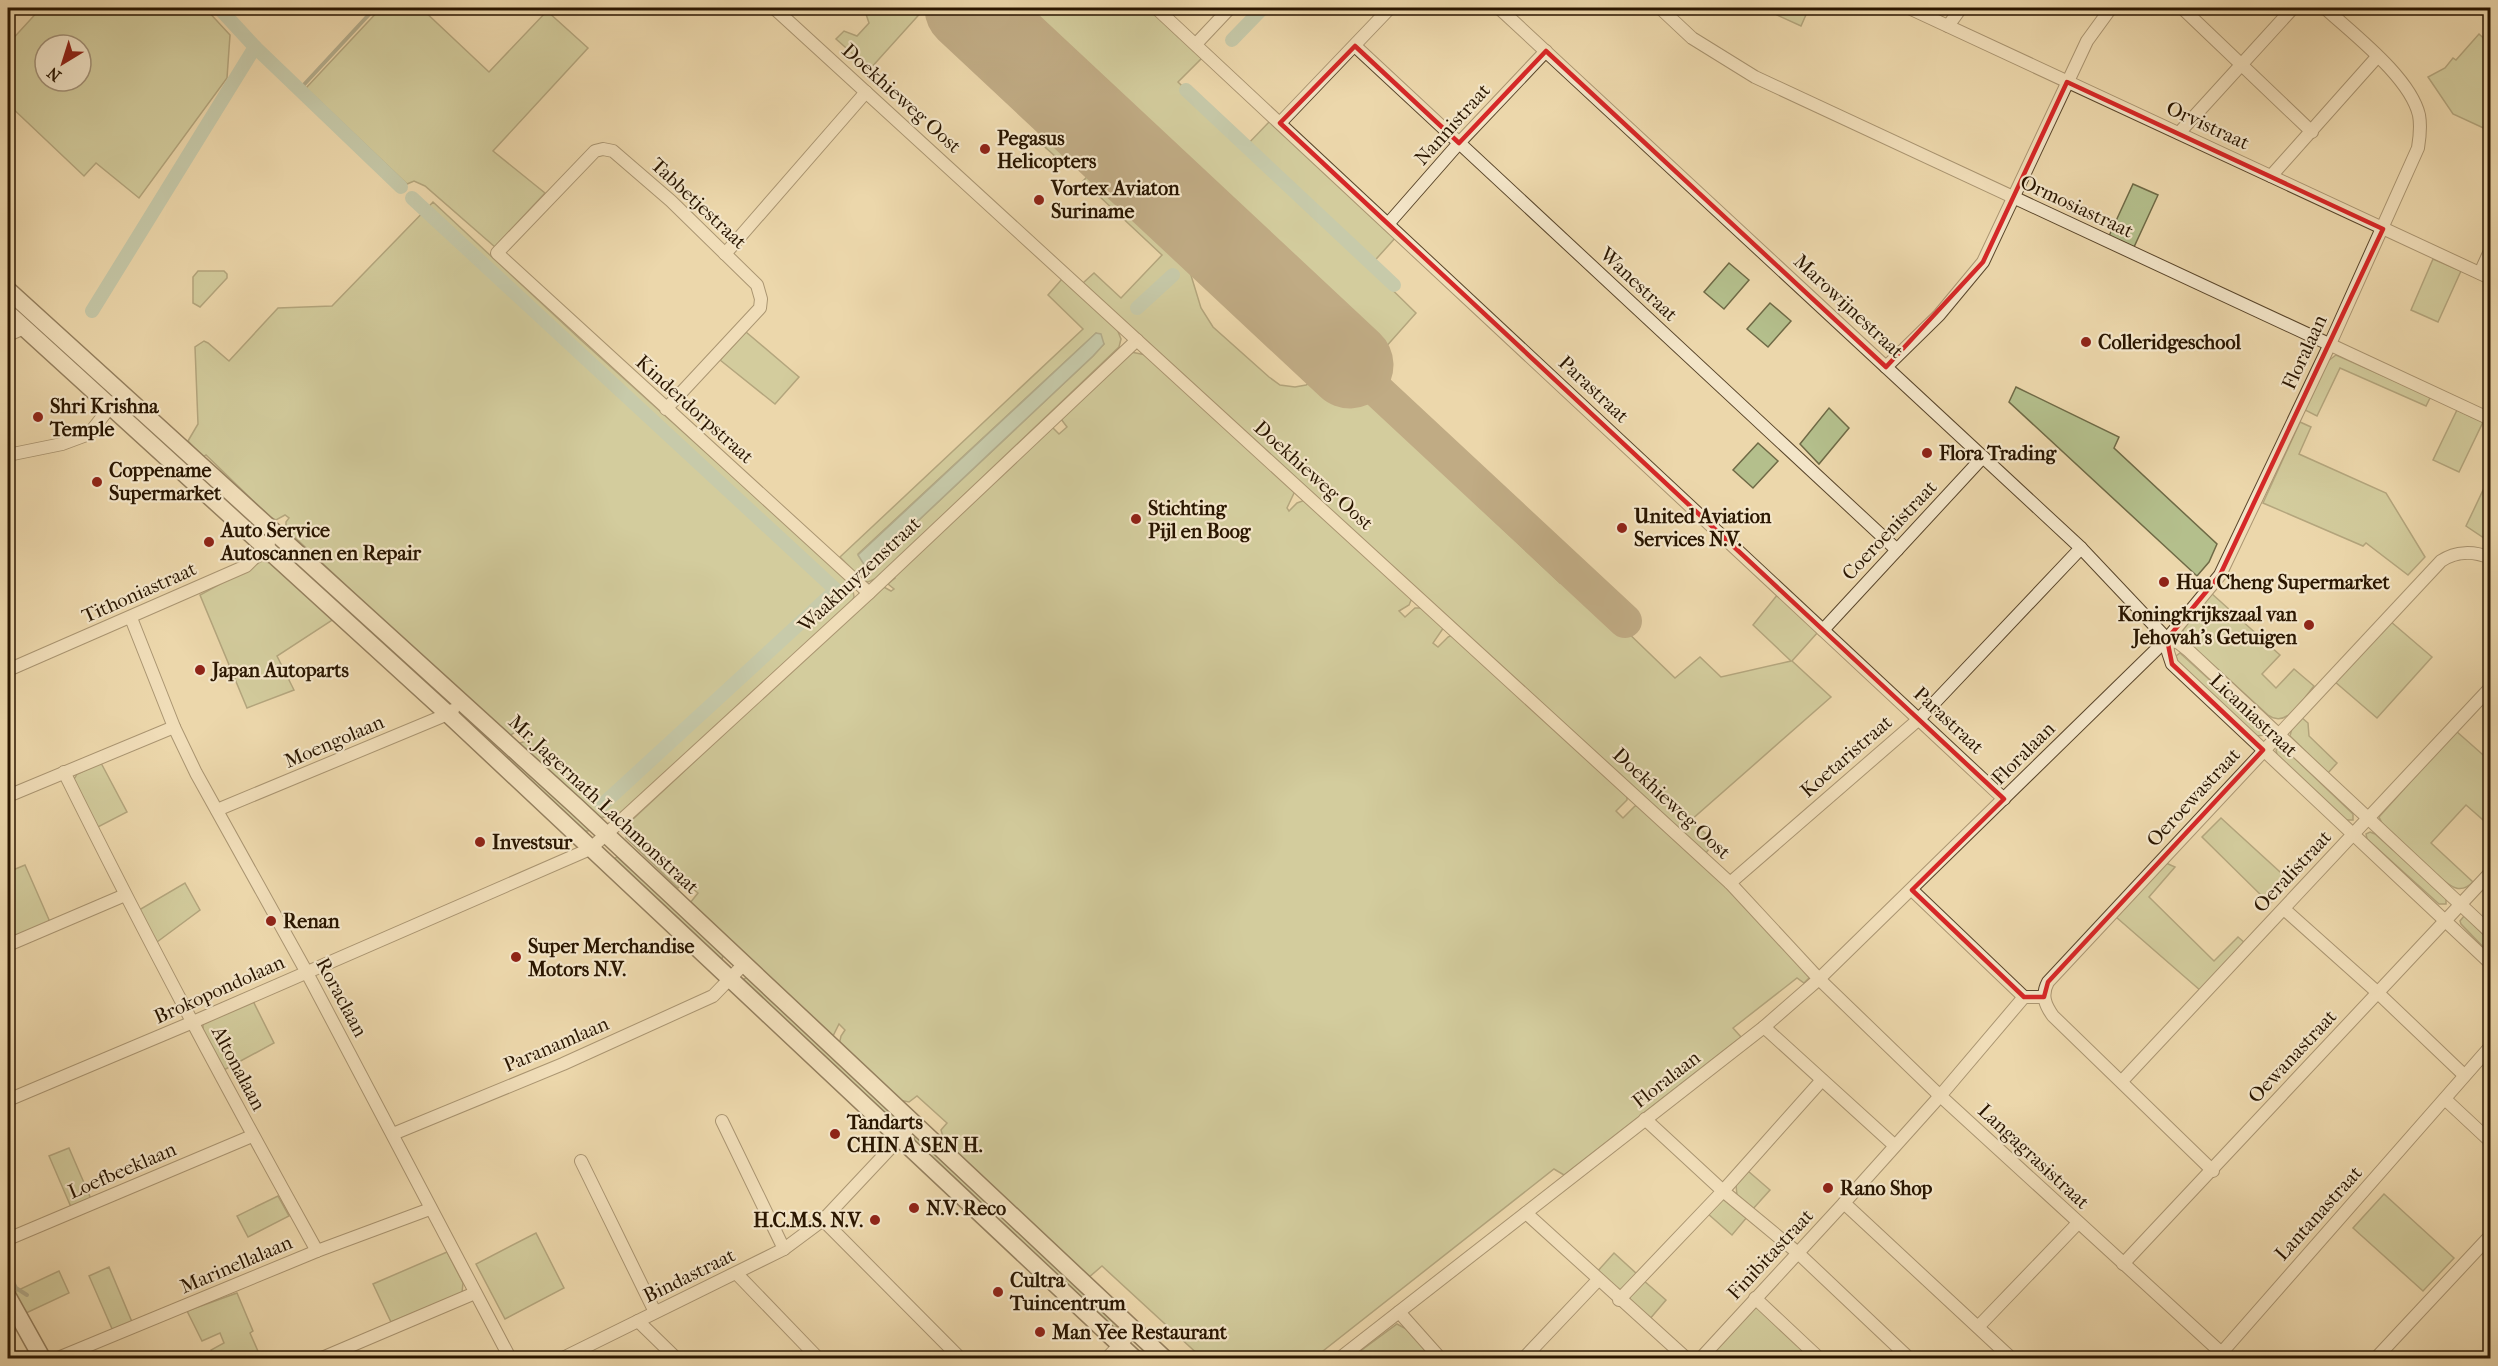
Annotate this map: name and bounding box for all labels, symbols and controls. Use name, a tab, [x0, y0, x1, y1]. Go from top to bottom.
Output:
north arrow	[33, 33, 93, 93]
street label: Doekhieweg Oost	[837, 39, 966, 158]
text: N	[43, 63, 65, 86]
street label: Nannistraat	[1410, 79, 1495, 170]
street label: Orvistraat	[2163, 96, 2253, 155]
place label: Pegasus Helicopters	[997, 127, 1097, 173]
marker: Pegasus Helicopters	[978, 142, 992, 156]
street label: Tabbetjestraat	[646, 153, 751, 254]
street label: Ormosiastraat	[2017, 170, 2137, 243]
place label: Vortex Aviaton Suriname	[1050, 177, 1180, 223]
marker: Vortex Aviaton Suriname	[1032, 193, 1046, 207]
street label: Wanestraat	[1594, 242, 1682, 326]
street label: Marowijnestraat	[1789, 250, 1908, 363]
street label: Floralaan	[2277, 311, 2332, 393]
place label: Colleridgeschool	[2098, 331, 2241, 354]
marker: Colleridgeschool	[2079, 335, 2093, 349]
street label: Kinderdorpstraat	[631, 350, 758, 468]
street label: Parastraat	[1554, 351, 1634, 428]
place label: Shri Krishna Temple	[49, 395, 159, 441]
marker: Shri Krishna Temple	[31, 410, 45, 424]
street label: Doekhieweg Oost	[1249, 416, 1378, 535]
place label: Flora Trading	[1938, 442, 2058, 465]
marker: Flora Trading	[1920, 446, 1934, 460]
place label: Coppename Supermarket	[109, 459, 222, 505]
marker: Coppename Supermarket	[90, 475, 104, 489]
street label: Coeroenistraat	[1837, 476, 1941, 585]
place label: Stichting Pijl en Boog	[1148, 497, 1252, 543]
place label: United Aviation Services N.V.	[1633, 505, 1772, 551]
street label: Waakhuyzenstraat	[793, 512, 925, 638]
marker: Stichting Pijl en Boog	[1129, 512, 1143, 526]
place label: Auto Service Autoscannen en Repair	[219, 519, 422, 565]
marker: United Aviation Services N.V.	[1615, 521, 1629, 535]
marker: Auto Service Autoscannen en Repair	[202, 535, 216, 549]
street label: Tithoniastraat	[79, 557, 200, 628]
place label: Hua Cheng Supermarket	[2176, 571, 2390, 594]
marker: Hua Cheng Supermarket	[2157, 575, 2171, 589]
place label: Koningkrijkszaal van Jehovah's Getuigen	[2118, 603, 2297, 649]
marker: Koningkrijkszaal van Jehovah's Getuigen	[2302, 618, 2316, 632]
place label: Japan Autoparts	[210, 659, 349, 682]
marker: Japan Autoparts	[193, 663, 207, 677]
street label: Licaniastraat	[2205, 669, 2302, 762]
street label: Parastraat	[1909, 682, 1989, 759]
street label: Moengolaan	[281, 710, 388, 773]
street label: Mr. Jagernath Lachmonstraat	[504, 710, 703, 899]
street label: Koetaristraat	[1796, 710, 1897, 802]
street label: Floralaan	[1987, 717, 2060, 790]
street label: Doekhieweg Oost	[1608, 743, 1735, 864]
street label: Oeroewastraat	[2142, 743, 2245, 851]
street label: Oeralistraat	[2249, 826, 2336, 917]
place label: Investsur	[492, 831, 573, 854]
marker: Investsur	[473, 835, 487, 849]
place label: Renan	[283, 910, 340, 933]
marker: Renan	[264, 914, 278, 928]
place label: Super Merchandise Motors N.V.	[527, 935, 694, 981]
street label: Brokopondolaan	[150, 950, 288, 1029]
marker: Super Merchandise Motors N.V.	[509, 950, 523, 964]
street label: Roraclaan	[311, 954, 372, 1041]
street label: Oewanastraat	[2243, 1005, 2341, 1108]
street label: Paranamlaan	[500, 1012, 613, 1077]
street label: Altonalaan	[206, 1021, 270, 1115]
street label: Floralaan	[1628, 1046, 1705, 1113]
street label: Langagrasistraat	[1973, 1099, 2094, 1214]
place label: Tandarts CHIN A SEN H.	[846, 1111, 983, 1157]
marker: Tandarts CHIN A SEN H.	[828, 1127, 842, 1141]
street label: Loefbeeklaan	[65, 1137, 180, 1204]
street label: Lantanastraat	[2270, 1162, 2367, 1265]
place label: Rano Shop	[1840, 1177, 1933, 1200]
marker: Rano Shop	[1821, 1181, 1835, 1195]
place label: N.V. Reco	[926, 1197, 1006, 1220]
marker: N.V. Reco	[907, 1201, 921, 1215]
street label: Finibitastraat	[1723, 1204, 1818, 1304]
place label: H.C.M.S. N.V.	[753, 1209, 863, 1232]
marker: H.C.M.S. N.V.	[868, 1213, 882, 1227]
street label: Marinellalaan	[177, 1230, 296, 1298]
street label: Bindastraat	[640, 1243, 739, 1308]
place label: Cultra Tuincentrum	[1009, 1269, 1126, 1315]
marker: Cultra Tuincentrum	[991, 1285, 1005, 1299]
place label: Man Yee Restaurant	[1051, 1321, 1228, 1344]
marker: Man Yee Restaurant	[1033, 1325, 1047, 1339]

